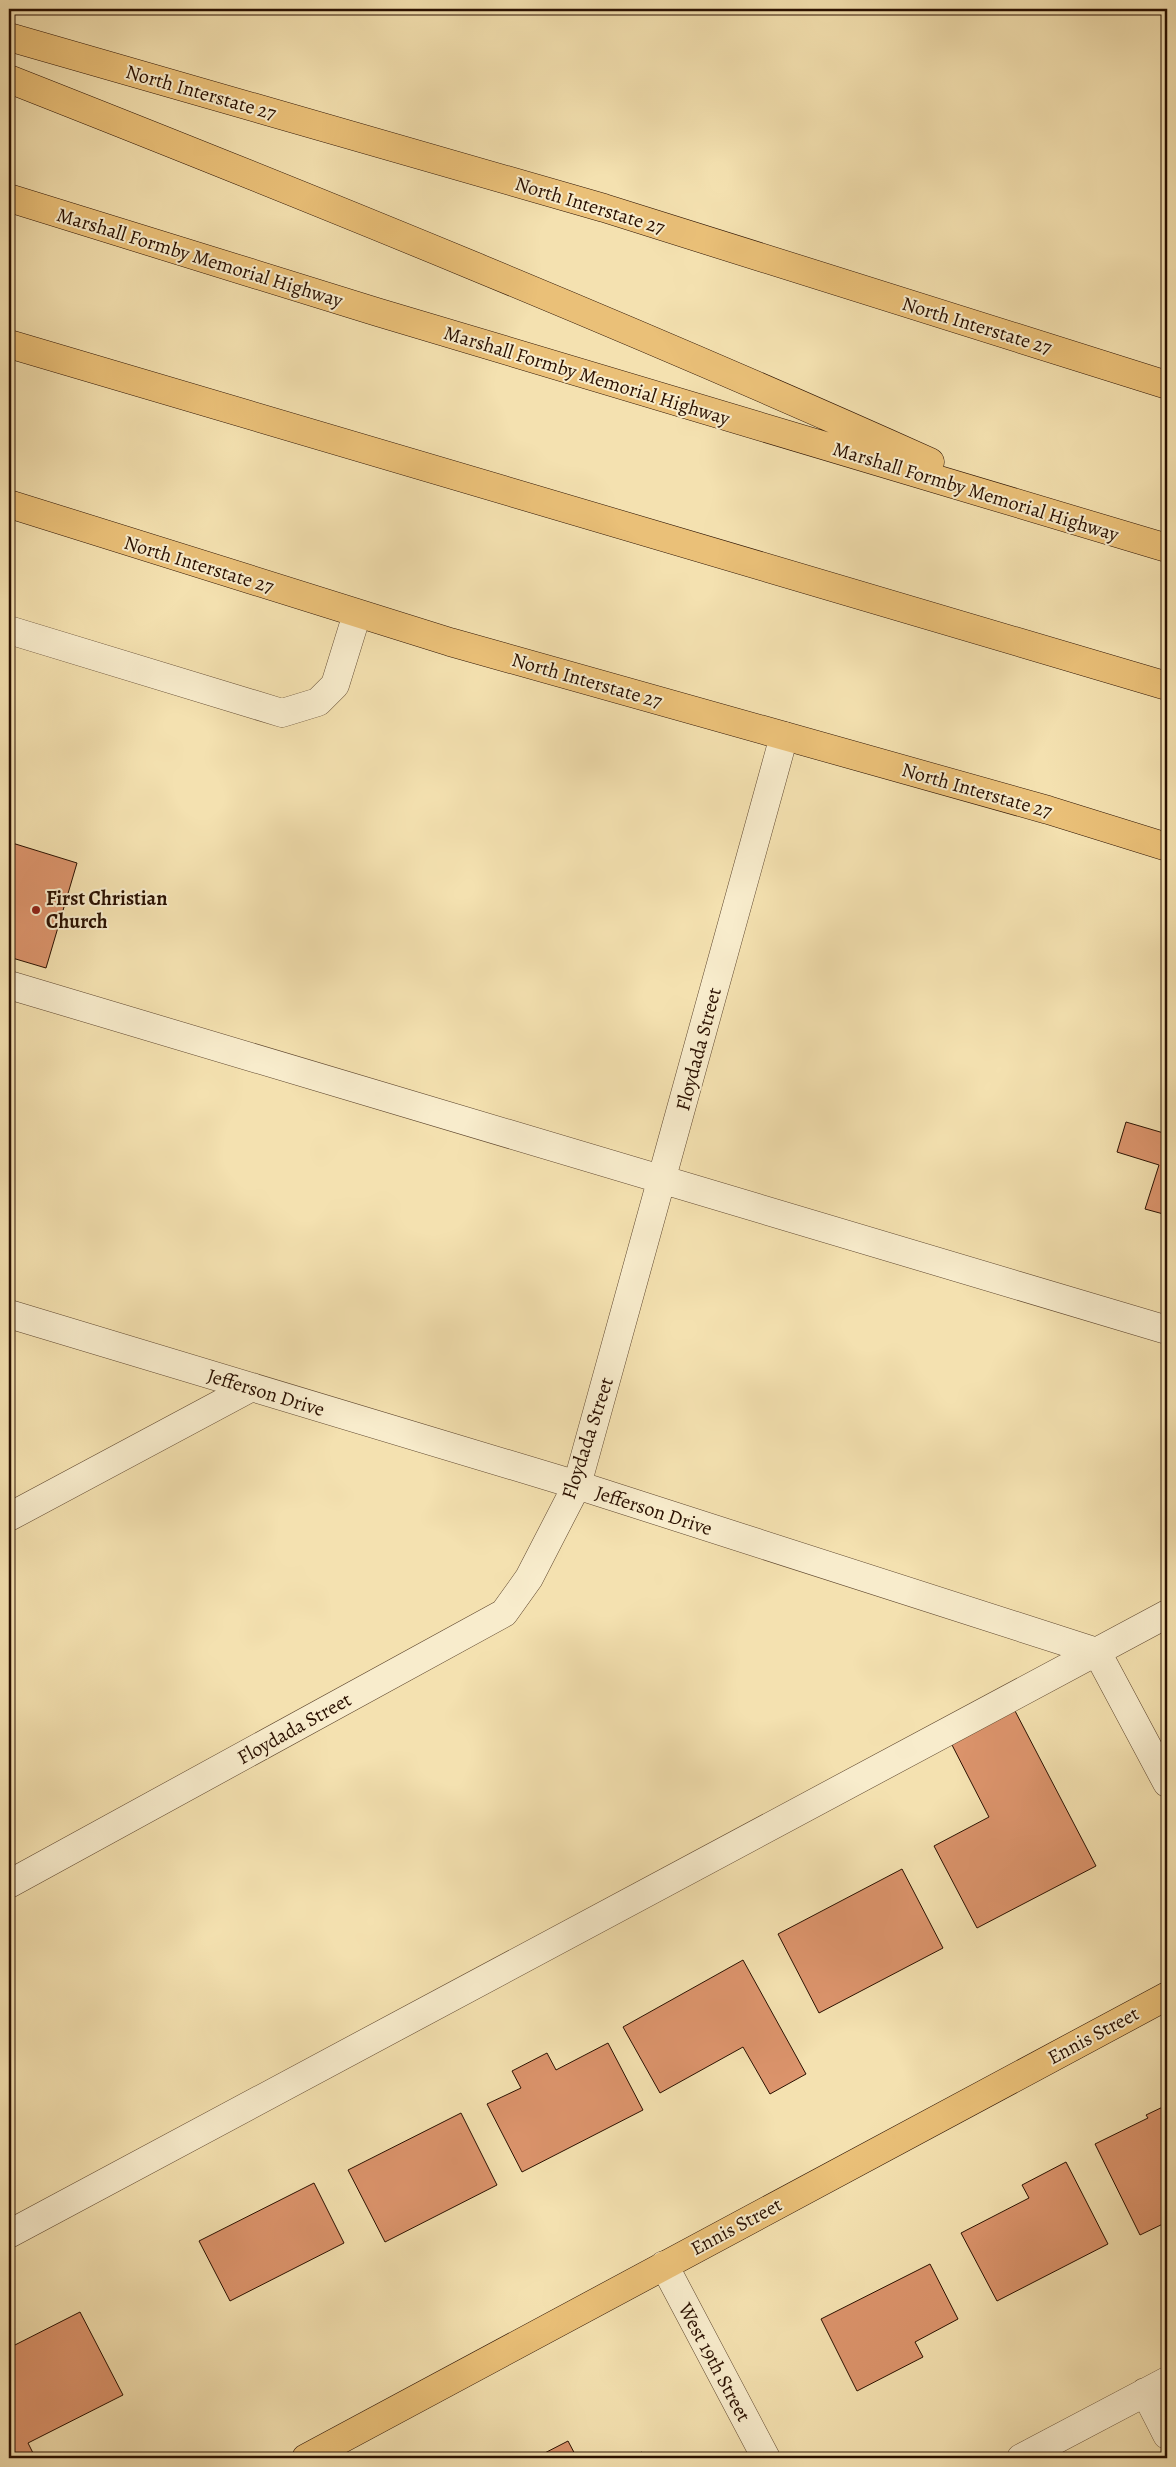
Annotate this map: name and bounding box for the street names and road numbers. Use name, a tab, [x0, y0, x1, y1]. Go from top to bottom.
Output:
street label: North Interstate 27	[122, 58, 280, 127]
street label: North Interstate 27	[512, 170, 669, 241]
street label: Marshall Formby Memorial Highway	[53, 201, 347, 314]
street label: North Interstate 27	[899, 290, 1056, 361]
street label: Marshall Formby Memorial Highway	[440, 319, 734, 432]
street label: Marshall Formby Memorial Highway	[829, 435, 1123, 548]
street label: North Interstate 27	[121, 529, 278, 600]
street label: North Interstate 27	[508, 646, 666, 715]
street label: North Interstate 27	[898, 756, 1056, 825]
street label: Floydada Street	[669, 984, 728, 1114]
street label: Jefferson Drive	[204, 1362, 328, 1423]
street label: Floydada Street	[555, 1373, 620, 1503]
street label: Jefferson Drive	[592, 1479, 716, 1542]
street label: Floydada Street	[232, 1686, 357, 1771]
street label: Ennis Street	[1043, 2000, 1144, 2071]
street label: Ennis Street	[686, 2191, 787, 2262]
street label: West 19th Street	[671, 2297, 757, 2427]

